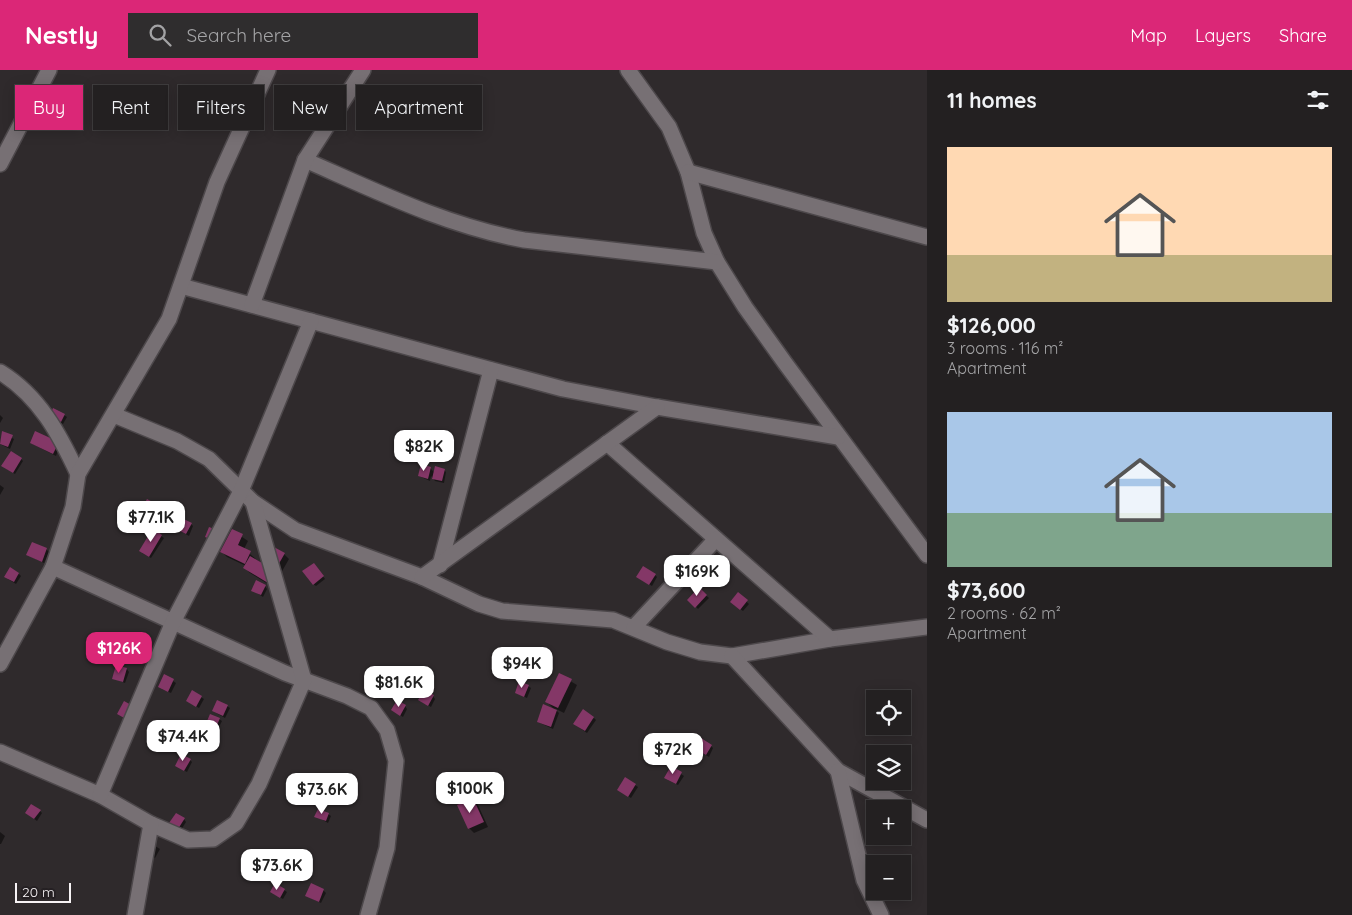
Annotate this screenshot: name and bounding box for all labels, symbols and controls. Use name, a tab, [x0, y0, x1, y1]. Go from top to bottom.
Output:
search box	[128, 13, 478, 58]
text: Nestly	[25, 20, 98, 50]
icon: search	[146, 21, 174, 49]
text: Search here	[186, 23, 291, 47]
text: Map	[1130, 24, 1167, 47]
text: Layers	[1195, 24, 1251, 47]
text: Share	[1279, 24, 1327, 47]
chip: Buy	[15, 85, 83, 130]
chip: Rent	[93, 85, 168, 130]
chip: Filters	[178, 85, 264, 130]
chip: New	[274, 85, 346, 130]
chip: Apartment	[356, 85, 482, 130]
icon: filters	[1304, 86, 1332, 114]
text: 11 homes	[947, 87, 1037, 113]
icon: home	[1095, 180, 1185, 270]
text: $126,000	[947, 312, 1036, 338]
text: 3 rooms · 116 m²	[947, 338, 1063, 358]
text: Apartment	[947, 358, 1027, 378]
pin: $82K	[394, 430, 454, 472]
text: $82K	[405, 436, 443, 456]
icon: home	[1095, 445, 1185, 535]
pin: $77.1K	[110, 500, 192, 543]
text: $77.1K	[128, 507, 174, 527]
pin: $169K	[662, 554, 732, 597]
text: $169K	[675, 561, 719, 581]
text: $73,600	[947, 577, 1026, 603]
text: 2 rooms · 62 m²	[947, 603, 1061, 623]
text: Apartment	[947, 623, 1027, 643]
pin: $126K	[84, 632, 154, 674]
text: $126K	[97, 638, 141, 658]
pin: $94K	[492, 646, 552, 689]
text: $94K	[503, 653, 541, 673]
pin: $81.6K	[358, 666, 440, 708]
text: $81.6K	[375, 672, 423, 692]
map controls	[866, 690, 911, 900]
button: locate	[866, 690, 911, 735]
pin: $74.4K	[142, 720, 224, 762]
text: $74.4K	[158, 726, 208, 746]
pin: $72K	[643, 732, 703, 775]
text: $72K	[654, 739, 692, 759]
button: layers	[866, 745, 911, 790]
pin: $73.6K	[281, 772, 363, 815]
pin: $100K	[435, 772, 505, 814]
text: $100K	[447, 778, 493, 798]
text: $73.6K	[297, 779, 347, 799]
button: +	[866, 800, 911, 845]
pin: $73.6K	[236, 848, 318, 891]
text: $73.6K	[252, 855, 302, 875]
button: −	[866, 855, 911, 900]
scale bar	[15, 880, 71, 903]
text: 20 m	[22, 883, 55, 901]

